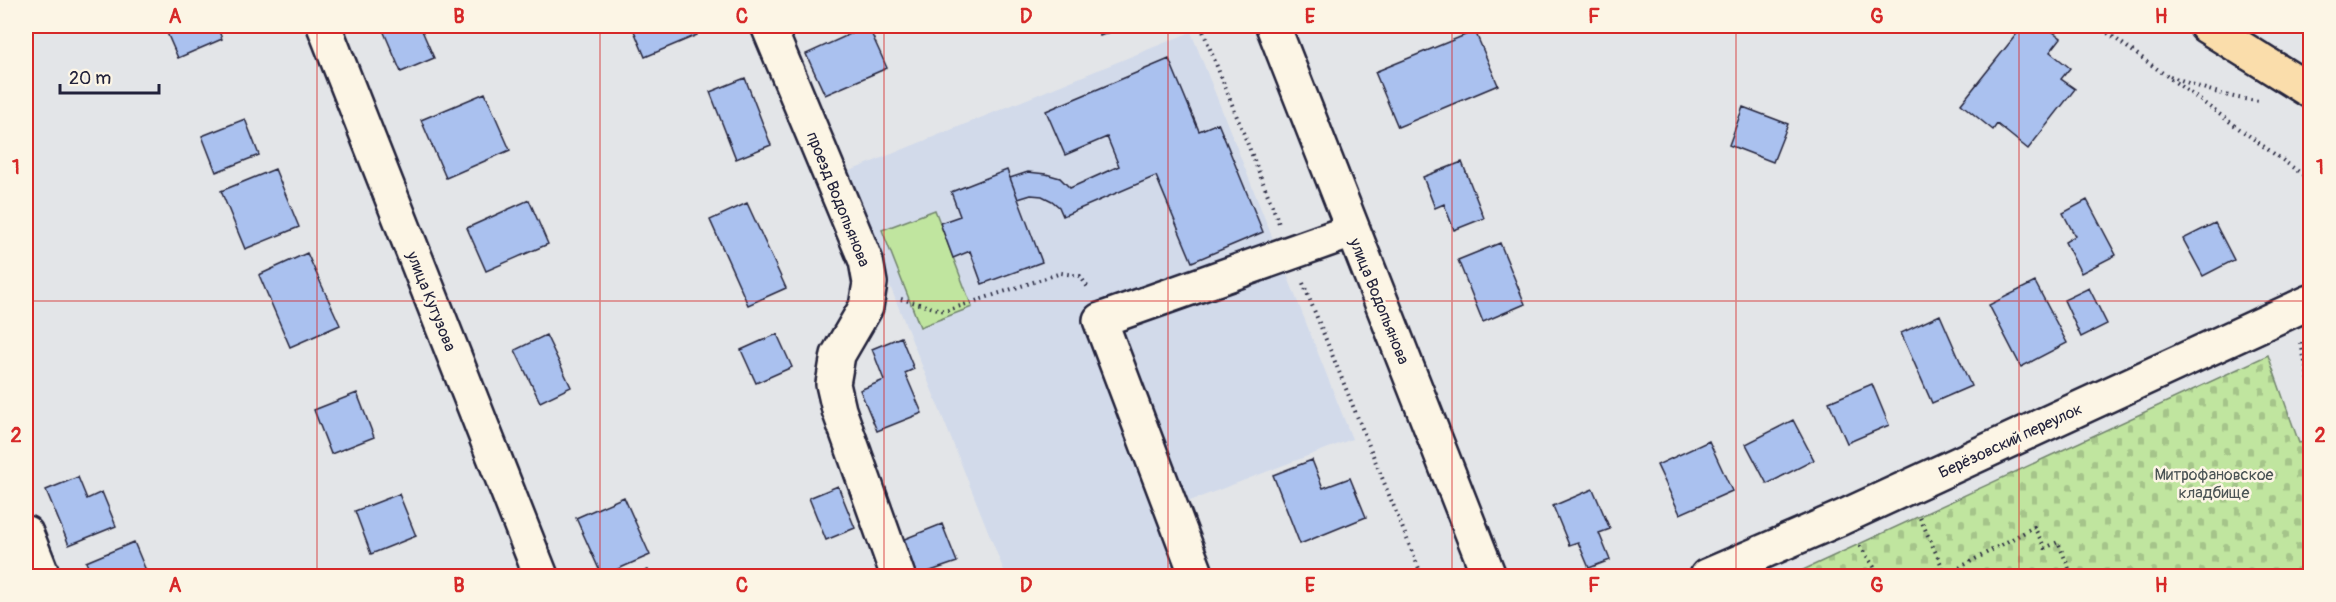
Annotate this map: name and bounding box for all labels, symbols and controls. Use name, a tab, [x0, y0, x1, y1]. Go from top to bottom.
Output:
text: A	[169, 4, 182, 29]
text: B	[453, 4, 465, 29]
text: C	[736, 4, 748, 29]
text: D	[1020, 4, 1033, 29]
text: E	[1305, 4, 1316, 29]
text: F	[1588, 4, 1600, 29]
text: G	[1870, 4, 1884, 29]
text: H	[2155, 4, 2168, 29]
scale bar	[60, 57, 159, 95]
text: 20 m	[69, 67, 111, 90]
street label: проезд Водопьянова	[802, 129, 874, 270]
text: 1	[12, 155, 20, 180]
text: 1	[2316, 155, 2324, 180]
street label: улица Водопьянова	[1344, 235, 1413, 367]
street label: улица Кутузова	[402, 248, 460, 354]
street label: Берёзовский переулок	[1935, 399, 2085, 483]
text: 2	[10, 423, 22, 448]
text: 2	[2314, 423, 2326, 448]
park label: Митрофановское кладбище	[2155, 465, 2274, 503]
text: A	[169, 573, 182, 598]
text: B	[453, 573, 465, 598]
text: C	[736, 573, 748, 598]
text: D	[1020, 573, 1033, 598]
text: E	[1305, 573, 1316, 598]
text: F	[1588, 573, 1600, 598]
text: G	[1870, 573, 1884, 598]
text: H	[2155, 573, 2168, 598]

